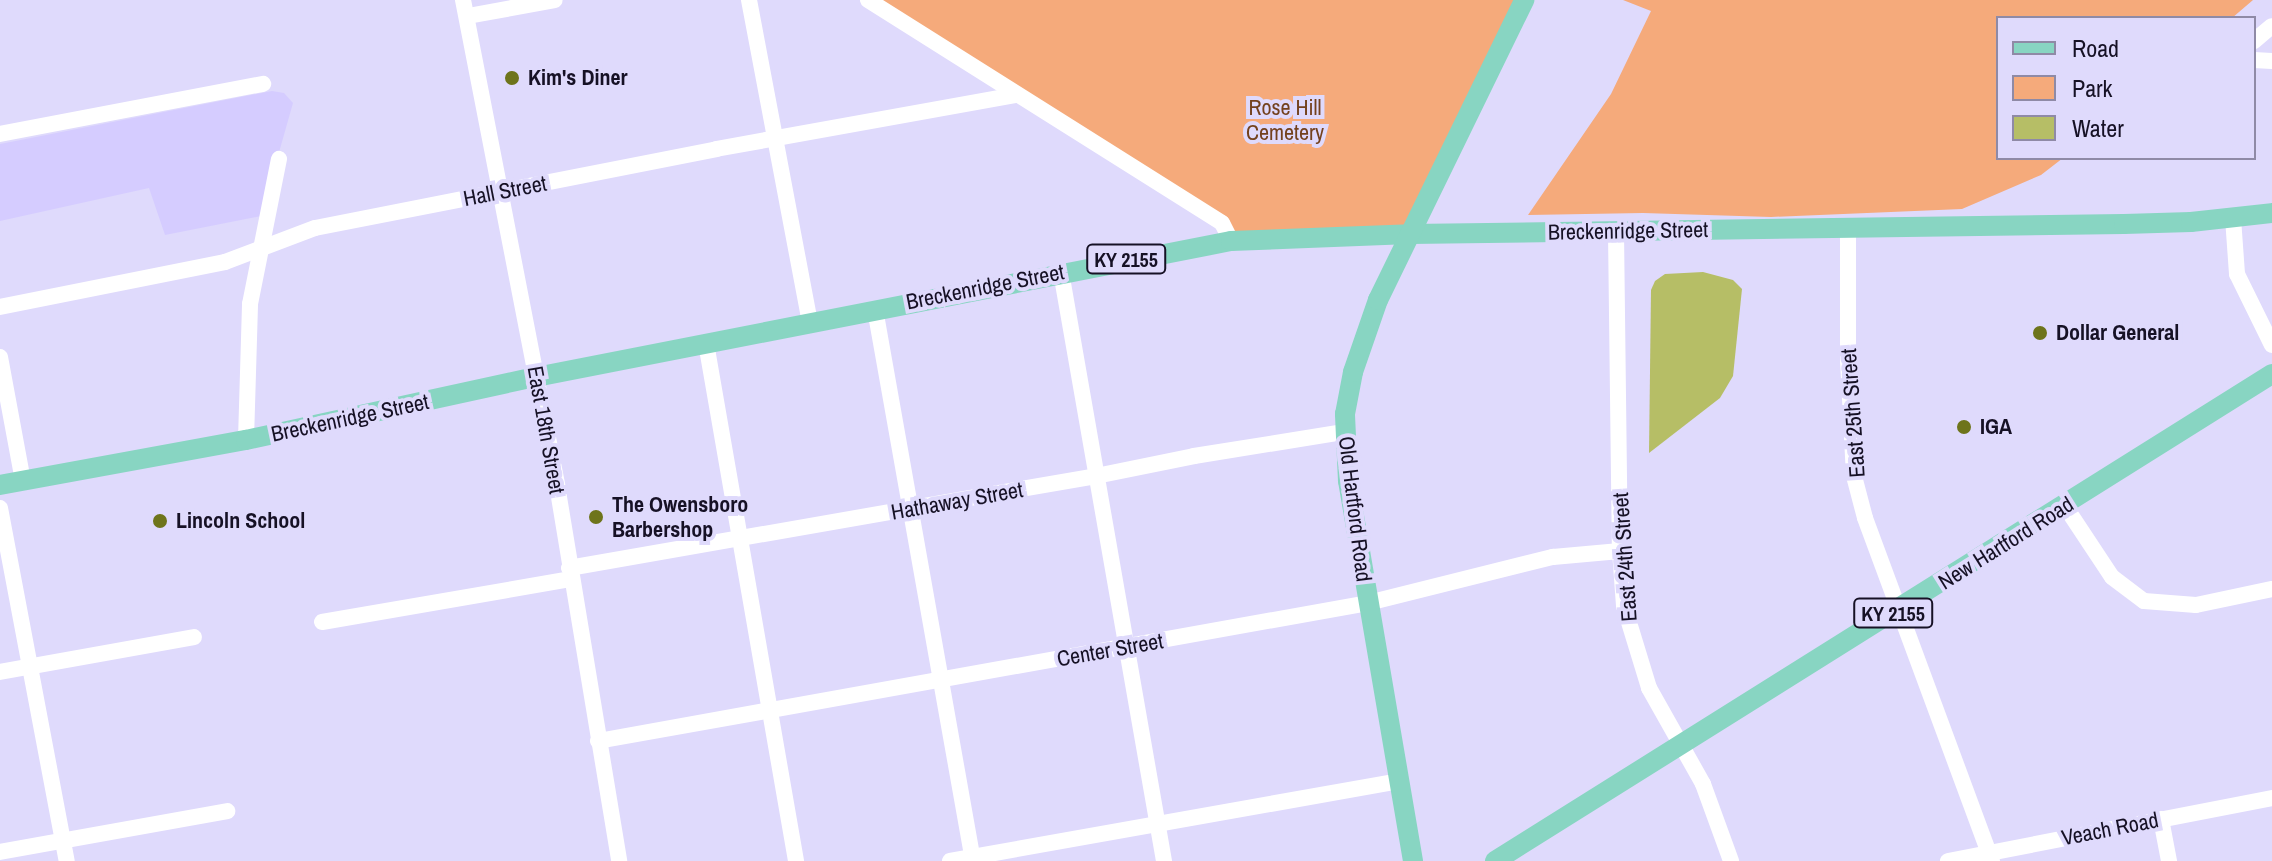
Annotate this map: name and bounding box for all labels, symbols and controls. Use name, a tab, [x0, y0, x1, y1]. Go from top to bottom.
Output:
legend	[1996, 16, 2256, 160]
text: Road	[2072, 32, 2119, 64]
place label: Kim's Diner	[528, 65, 628, 91]
marker: Kim's Diner	[503, 69, 521, 87]
text: Park	[2072, 72, 2112, 104]
park label: Rose Hill Cemetery	[1246, 94, 1324, 146]
text: Water	[2072, 112, 2124, 144]
street label: Hall Street	[461, 170, 549, 212]
street label: Breckenridge Street	[1548, 216, 1708, 246]
road number: KY 2155	[1086, 243, 1166, 275]
street label: Breckenridge Street	[904, 259, 1066, 315]
place label: Dollar General	[2056, 320, 2179, 346]
marker: Dollar General	[2031, 324, 2049, 342]
street label: East 25th Street	[1835, 348, 1871, 478]
street label: East 18th Street	[522, 364, 570, 496]
street label: Breckenridge Street	[269, 388, 431, 448]
place label: IGA	[1980, 414, 2012, 440]
marker: IGA	[1955, 418, 1973, 436]
street label: Old Hartford Road	[1333, 435, 1377, 583]
street label: Hathaway Street	[889, 476, 1025, 526]
place label: The Owensboro Barbershop	[612, 491, 748, 542]
street label: New Hartford Road	[1934, 491, 2078, 595]
street label: East 24th Street	[1607, 492, 1643, 622]
place label: Lincoln School	[176, 508, 305, 534]
marker: The Owensboro Barbershop	[587, 508, 605, 526]
marker: Lincoln School	[151, 512, 169, 530]
road number: KY 2155	[1853, 597, 1933, 629]
street label: Center Street	[1055, 628, 1165, 672]
street label: Veach Road	[2059, 807, 2161, 851]

